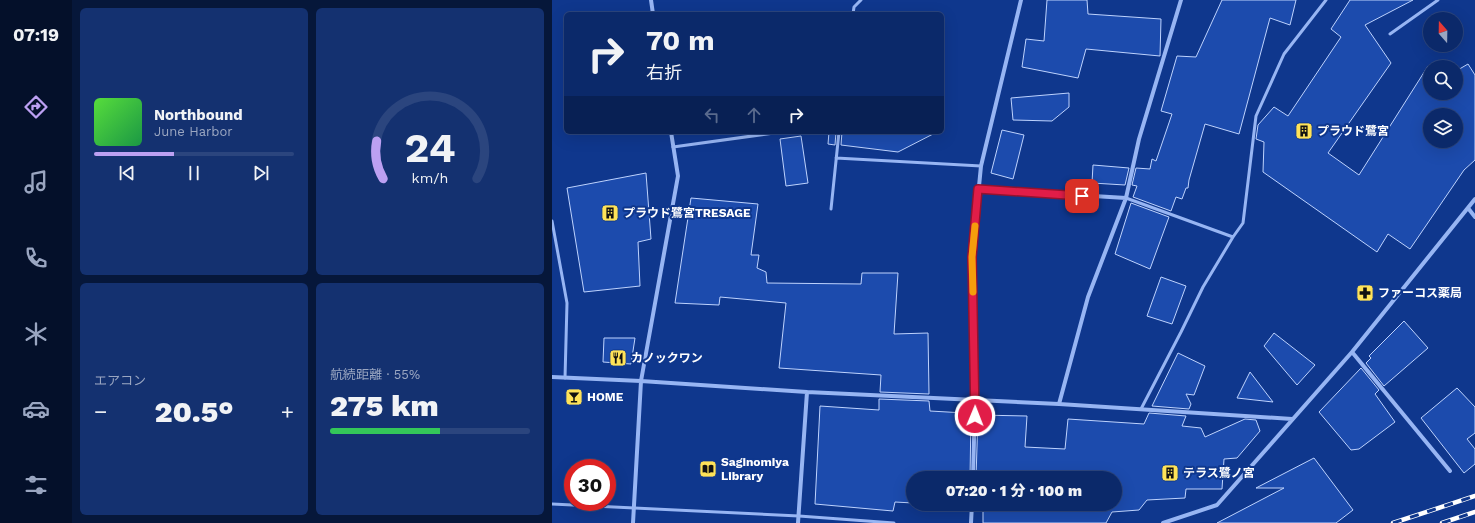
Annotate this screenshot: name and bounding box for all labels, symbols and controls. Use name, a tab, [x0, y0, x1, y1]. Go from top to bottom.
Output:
north arrow	[1423, 12, 1463, 52]
map controls	[1423, 12, 1463, 148]
text: 07:19	[13, 24, 59, 45]
text: 70 m	[646, 24, 715, 57]
icon: right	[580, 28, 632, 80]
button: search	[1423, 60, 1463, 100]
text: 右折	[646, 62, 682, 83]
icon: directions	[22, 93, 50, 121]
icon: left	[701, 104, 723, 126]
icon: ahead	[743, 104, 765, 126]
icon: right	[785, 104, 807, 126]
text: Northbound	[154, 106, 243, 124]
button: layers	[1423, 108, 1463, 148]
building icon: プラウド鷺宮	[1294, 121, 1314, 141]
text: 24	[404, 123, 456, 172]
text: June Harbor	[154, 124, 233, 139]
place label: プラウド鷺宮	[1317, 124, 1389, 138]
icon: previous	[116, 162, 138, 184]
icon: pause	[183, 162, 205, 184]
icon: next	[250, 162, 272, 184]
icon: music	[22, 168, 50, 196]
text: km/h	[412, 170, 448, 186]
pin	[1065, 179, 1099, 213]
icon: arrive	[1071, 185, 1093, 207]
building icon: プラウド鷺宮TRESAGE	[600, 203, 620, 223]
place label: プラウド鷺宮TRESAGE	[623, 206, 751, 220]
icon: phone	[22, 244, 50, 272]
pharmacy icon: ファーコス薬局	[1355, 283, 1375, 303]
place label: ファーコス薬局	[1378, 286, 1462, 300]
icon: climate	[22, 320, 50, 348]
restaurant icon: カノックワン	[608, 348, 628, 368]
place label: カノックワン	[631, 351, 703, 365]
text: 航続距離 · 55%	[330, 367, 420, 382]
text: エアコン	[94, 373, 146, 388]
bar icon: HOME	[564, 387, 584, 407]
text: 275 km	[330, 388, 439, 423]
place label: HOME	[587, 390, 624, 404]
text: 20.5°	[154, 394, 234, 429]
icon: car	[22, 395, 50, 423]
position arrow	[954, 395, 996, 437]
text: −	[94, 399, 107, 424]
text: +	[281, 399, 294, 424]
place label: Saginomiya Library	[721, 455, 789, 483]
speed limit sign: 30	[564, 459, 616, 511]
library icon: Saginomiya Library	[698, 459, 718, 479]
building icon: テラス鷺ノ宮	[1160, 463, 1180, 483]
place label: テラス鷺ノ宮	[1183, 466, 1255, 480]
icon: filters	[22, 471, 50, 499]
text: 07:20 · 1 分 · 100 m	[946, 482, 1082, 500]

